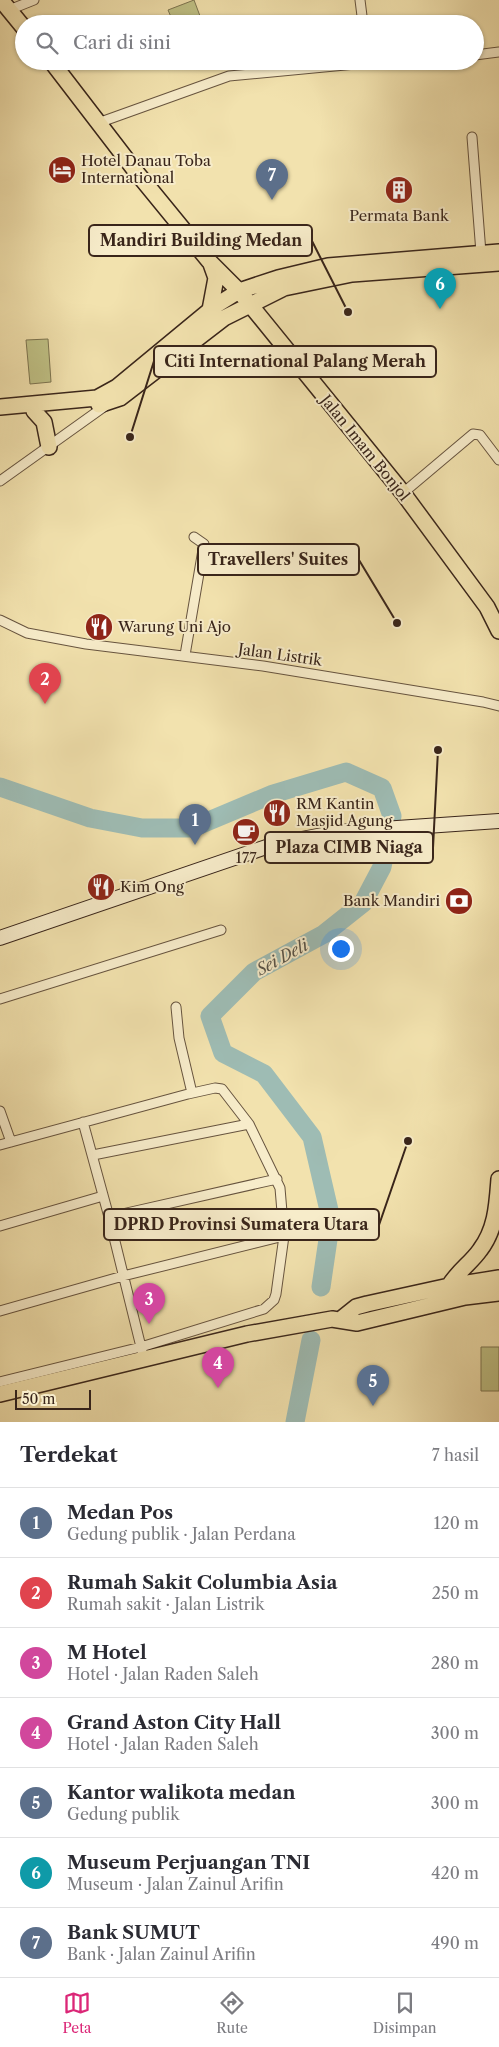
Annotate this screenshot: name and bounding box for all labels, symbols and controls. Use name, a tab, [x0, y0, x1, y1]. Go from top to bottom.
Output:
search box	[15, 15, 484, 70]
icon: search	[33, 29, 61, 57]
text: Cari di sini	[73, 31, 171, 54]
place label: Hotel Danau Toba International	[81, 151, 211, 187]
hotel icon: Hotel Danau Toba International	[47, 155, 77, 185]
pin: 7	[256, 159, 288, 200]
building icon: Permata Bank	[384, 175, 414, 205]
place label: Permata Bank	[349, 206, 450, 225]
callout: Mandiri Building Medan	[89, 225, 312, 256]
text: Mandiri Building Medan	[100, 230, 302, 250]
pin: 6	[424, 268, 456, 309]
callout: Citi International Palang Merah	[154, 346, 436, 377]
text: Citi International Palang Merah	[164, 351, 426, 371]
street label: Jalan Imam Bonjol	[315, 389, 414, 505]
callout: Travellers' Suites	[198, 544, 359, 575]
text: Travellers' Suites	[208, 549, 348, 569]
restaurant icon: Warung Uni Ajo	[84, 612, 114, 642]
place label: Warung Uni Ajo	[117, 617, 231, 636]
street label: Jalan Listrik	[235, 639, 325, 670]
pin: 2	[29, 663, 61, 704]
place label: RM Kantin Masjid Agung	[296, 794, 392, 830]
restaurant icon: RM Kantin Masjid Agung	[262, 798, 292, 828]
pin: 1	[179, 804, 211, 845]
cafe icon: 177	[231, 817, 261, 847]
callout: Plaza CIMB Niaga	[265, 832, 433, 863]
text: Plaza CIMB Niaga	[275, 837, 424, 857]
place label: 177	[235, 848, 257, 867]
restaurant icon: Kim Ong	[86, 872, 116, 902]
place label: Kim Ong	[120, 877, 184, 896]
bank icon: Bank Mandiri	[444, 886, 474, 916]
place label: Bank Mandiri	[343, 891, 440, 910]
water label: Sei Deli	[252, 934, 312, 980]
your location	[328, 936, 354, 962]
callout: DPRD Provinsi Sumatera Utara	[104, 1209, 379, 1240]
text: DPRD Provinsi Sumatera Utara	[114, 1214, 369, 1234]
pin: 3	[133, 1283, 165, 1324]
pin: 4	[202, 1347, 234, 1388]
pin: 5	[357, 1365, 389, 1406]
scale bar	[15, 1387, 91, 1410]
text: 50 m	[22, 1390, 55, 1408]
text: Terdekat	[20, 1442, 118, 1467]
text: 7 hasil	[432, 1445, 479, 1465]
text: Medan Pos	[67, 1501, 173, 1524]
text: 1	[32, 1513, 40, 1533]
text: 120 m	[434, 1513, 479, 1533]
text: Gedung publik · Jalan Perdana	[67, 1524, 296, 1544]
text: Rumah Sakit Columbia Asia	[67, 1571, 338, 1594]
text: 2	[31, 1583, 41, 1603]
text: 250 m	[432, 1583, 479, 1603]
text: Rumah sakit · Jalan Listrik	[67, 1594, 264, 1614]
text: M Hotel	[67, 1641, 147, 1664]
text: 3	[31, 1653, 41, 1673]
text: 280 m	[431, 1653, 479, 1673]
text: Hotel · Jalan Raden Saleh	[67, 1664, 259, 1684]
text: Grand Aston City Hall	[67, 1711, 281, 1734]
text: 4	[31, 1723, 41, 1743]
text: 300 m	[431, 1723, 479, 1743]
text: Hotel · Jalan Raden Saleh	[67, 1734, 259, 1754]
text: Kantor walikota medan	[67, 1781, 296, 1804]
text: 5	[32, 1793, 40, 1813]
text: 300 m	[431, 1793, 479, 1813]
text: Gedung publik	[67, 1804, 179, 1824]
text: Museum Perjuangan TNI	[67, 1851, 310, 1874]
text: 6	[31, 1863, 41, 1883]
text: 420 m	[431, 1863, 479, 1883]
text: Museum · Jalan Zainul Arifin	[67, 1874, 284, 1894]
text: Bank SUMUT	[67, 1921, 200, 1944]
text: 7	[32, 1933, 40, 1953]
text: 490 m	[431, 1933, 479, 1953]
text: Bank · Jalan Zainul Arifin	[67, 1944, 256, 1964]
tab: Peta	[62, 1989, 91, 2037]
tab: Rute	[216, 1989, 248, 2037]
tab: Disimpan	[373, 1989, 437, 2037]

